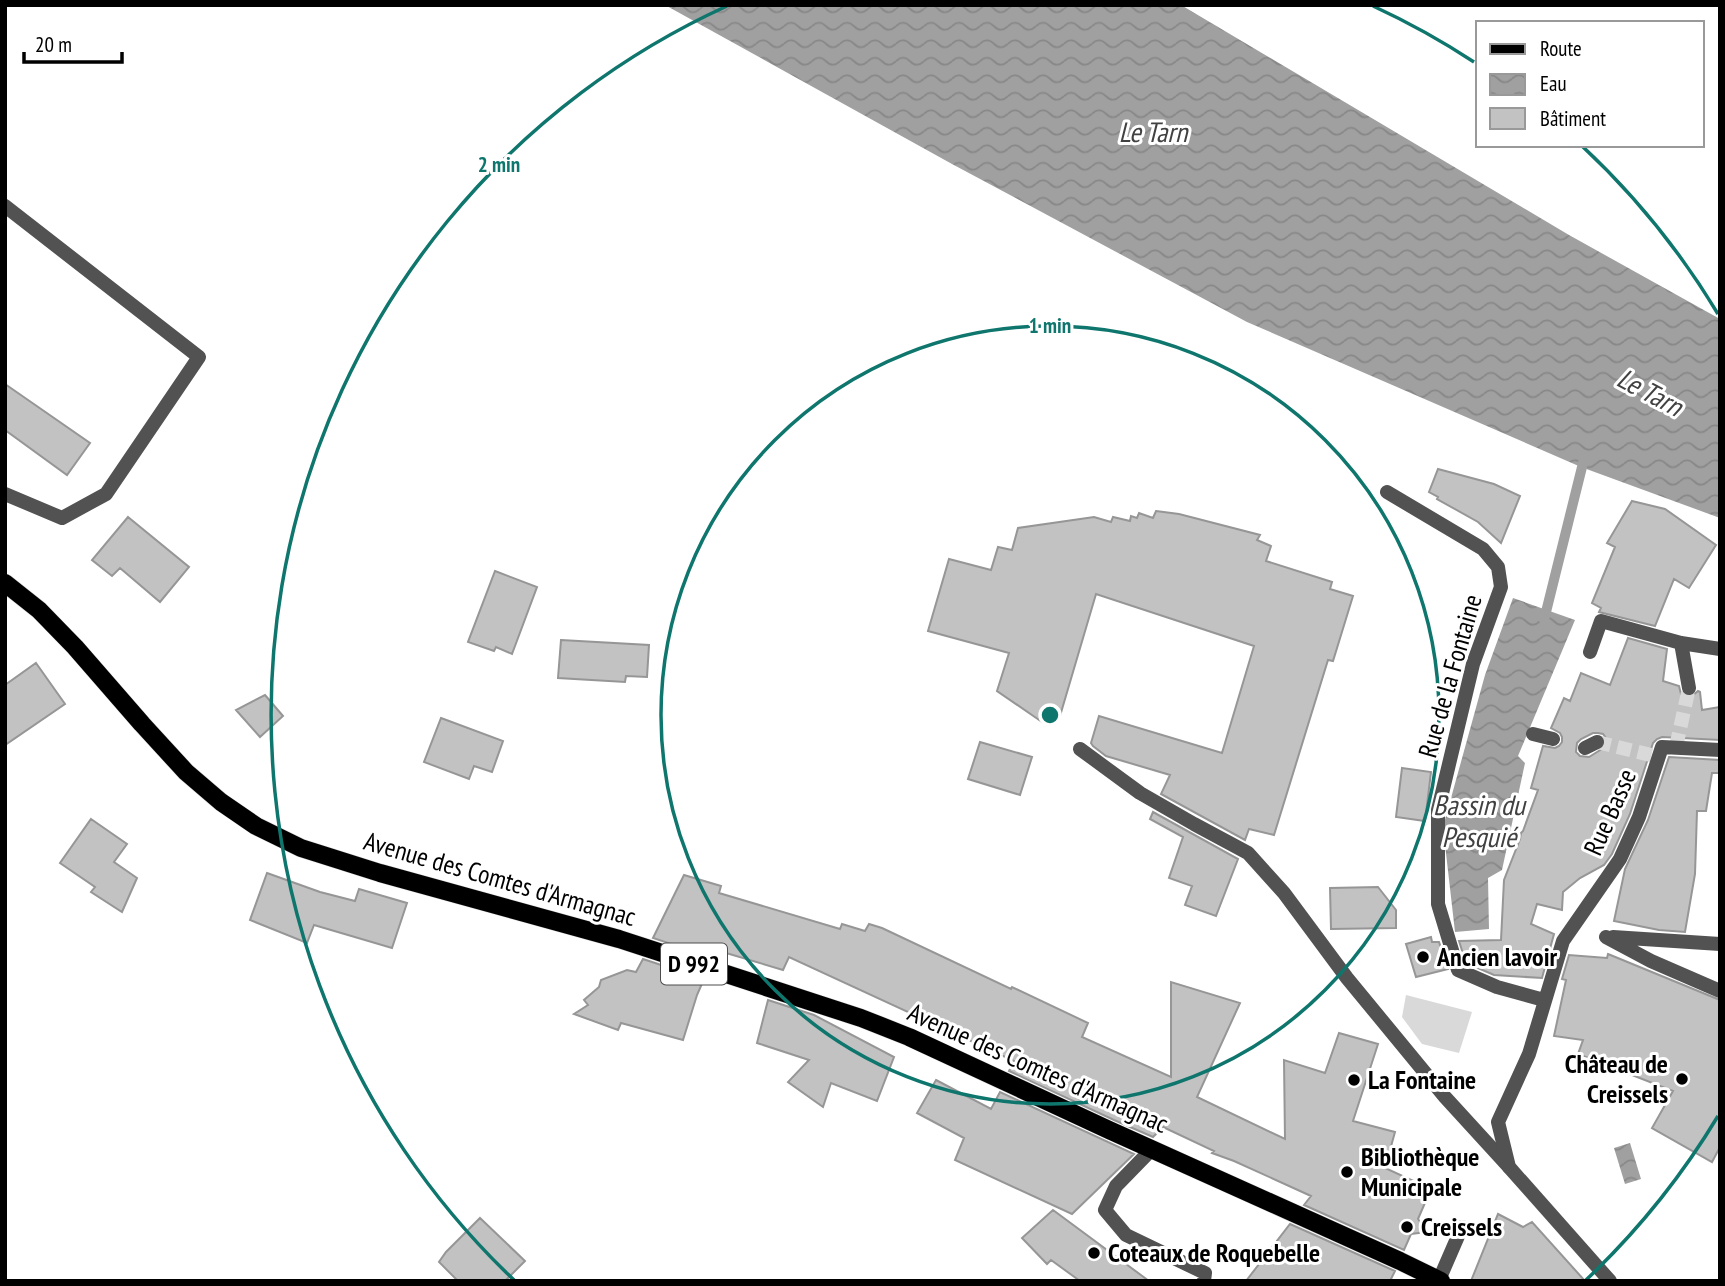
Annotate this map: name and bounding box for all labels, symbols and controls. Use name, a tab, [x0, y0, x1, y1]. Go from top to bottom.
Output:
scale bar	[24, 21, 122, 65]
legend	[1476, 21, 1704, 147]
text: 20 m	[35, 31, 72, 58]
text: Route	[1540, 35, 1582, 62]
text: Eau	[1540, 70, 1567, 97]
text: Bâtiment	[1540, 105, 1606, 132]
water label: Le Tarn	[1119, 113, 1189, 150]
text: 2 min	[478, 151, 520, 178]
text: 1 min	[1029, 312, 1071, 339]
water label: Le Tarn	[1611, 359, 1691, 425]
street label: Rue de la Fontaine	[1410, 590, 1489, 761]
centre of rings	[1038, 703, 1062, 727]
street label: Rue Basse	[1576, 764, 1643, 860]
water label: Bassin du Pesquié	[1433, 786, 1527, 855]
street label: Avenue des Comtes d'Armagnac	[360, 824, 640, 933]
place label: Ancien lavoir	[1436, 940, 1557, 973]
road number: D 992	[661, 944, 727, 984]
marker: Ancien lavoir	[1415, 949, 1431, 965]
street label: Avenue des Comtes d'Armagnac	[903, 995, 1173, 1140]
place label: Château de Creissels	[1565, 1047, 1668, 1110]
place label: La Fontaine	[1368, 1063, 1476, 1096]
marker: Château de Creissels	[1674, 1071, 1690, 1087]
marker: La Fontaine	[1346, 1072, 1362, 1088]
place label: Bibliothèque Municipale	[1361, 1140, 1479, 1203]
marker: Bibliothèque Municipale	[1339, 1164, 1355, 1180]
place label: Creissels	[1421, 1210, 1502, 1243]
marker: Creissels	[1399, 1219, 1415, 1235]
place label: Coteaux de Roquebelle	[1108, 1236, 1320, 1269]
marker: Coteaux de Roquebelle	[1086, 1245, 1102, 1261]

